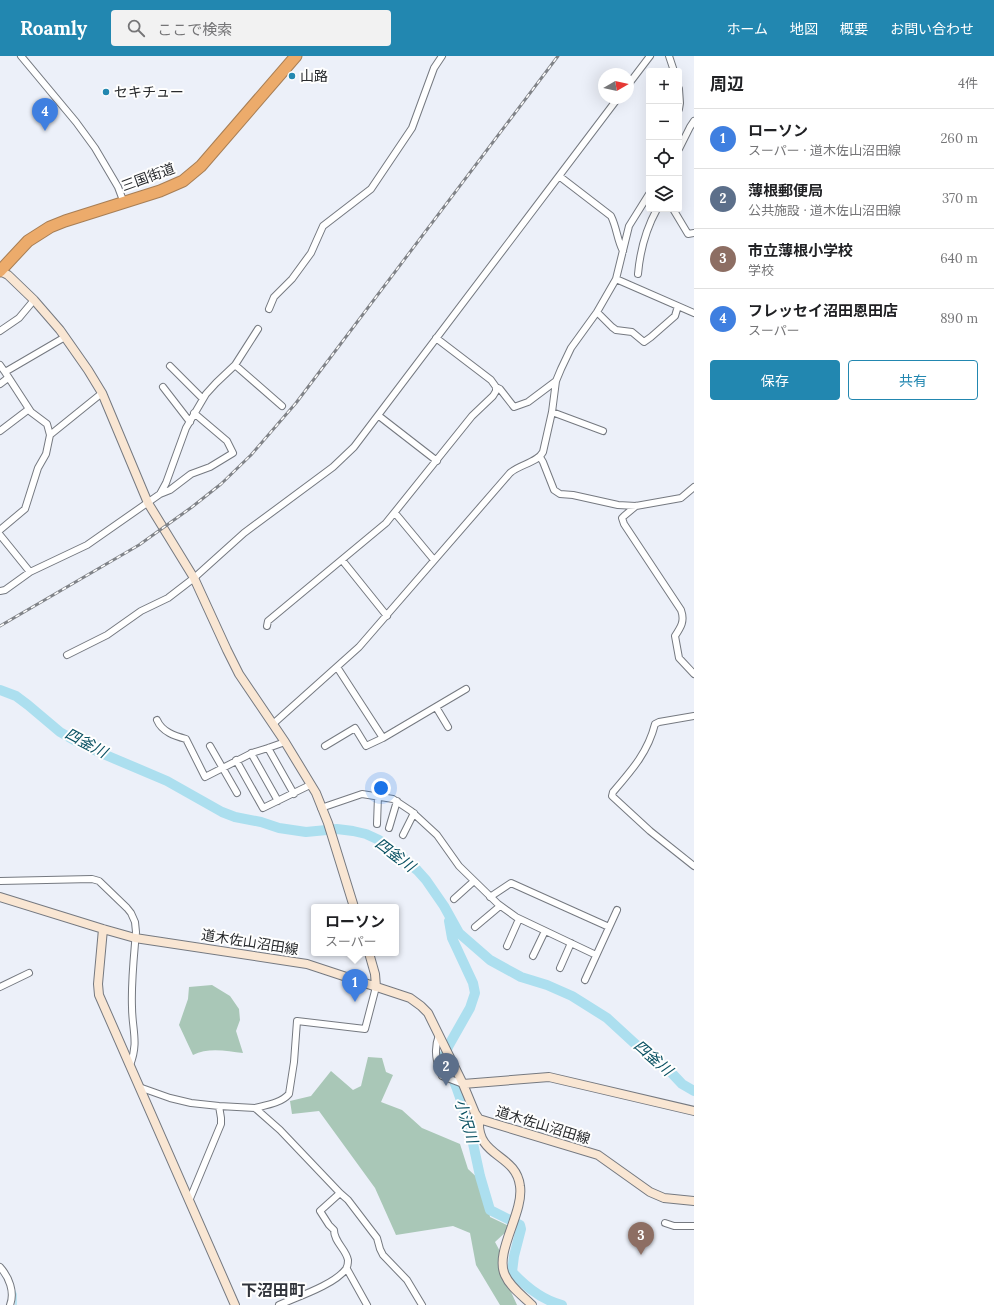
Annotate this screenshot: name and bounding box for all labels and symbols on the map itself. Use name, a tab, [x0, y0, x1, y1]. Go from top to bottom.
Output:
place label: 山路	[300, 67, 328, 85]
north arrow	[598, 68, 634, 104]
marker: 山路	[287, 71, 297, 81]
place label: セキチュー	[114, 83, 184, 101]
marker: セキチュー	[101, 87, 111, 97]
pin: 4	[32, 98, 58, 131]
street label: 三国街道	[119, 159, 177, 195]
water label: 四釜川	[62, 724, 112, 762]
your location	[371, 778, 391, 798]
water label: 四釜川	[372, 833, 421, 877]
street label: 道木佐山沼田線	[200, 925, 300, 959]
pin: 1	[342, 969, 368, 1002]
water label: 四釜川	[630, 1036, 678, 1081]
pin: 2	[433, 1053, 459, 1086]
water label: 小沢川	[451, 1097, 483, 1147]
street label: 道木佐山沼田線	[494, 1102, 592, 1148]
pin: 3	[628, 1222, 654, 1255]
district label: 下沼田町	[241, 1280, 305, 1300]

